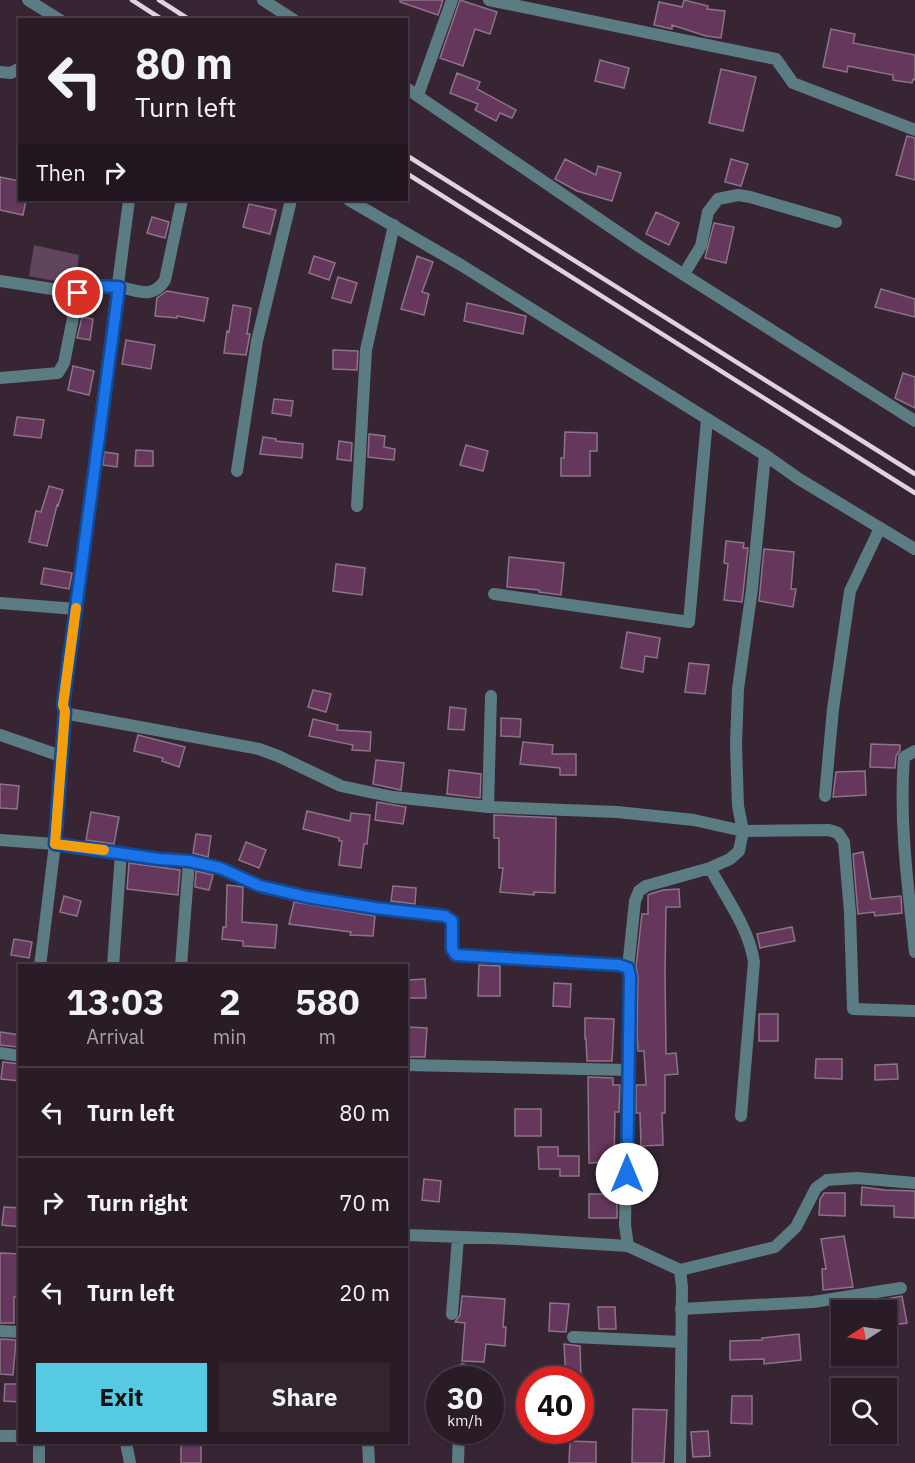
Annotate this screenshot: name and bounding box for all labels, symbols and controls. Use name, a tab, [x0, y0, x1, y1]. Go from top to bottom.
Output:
text: 80 m	[135, 36, 233, 91]
icon: left	[36, 42, 114, 120]
text: Turn left	[135, 89, 236, 124]
icon: right	[98, 156, 131, 189]
text: Then	[36, 158, 86, 187]
pin	[52, 267, 103, 318]
icon: arrive	[61, 276, 94, 309]
text: 13:03	[66, 978, 165, 1025]
text: 2	[219, 978, 241, 1025]
text: 580	[295, 978, 360, 1025]
text: Arrival	[86, 1023, 145, 1050]
text: min	[213, 1023, 247, 1050]
text: m	[319, 1023, 336, 1050]
icon: left	[36, 1096, 69, 1129]
text: Turn left	[87, 1098, 175, 1127]
text: 80 m	[339, 1098, 390, 1127]
position arrow	[595, 1142, 659, 1206]
icon: right	[36, 1186, 69, 1219]
text: Turn right	[87, 1188, 188, 1217]
text: 70 m	[339, 1188, 390, 1217]
icon: left	[36, 1276, 69, 1309]
text: Turn left	[87, 1278, 175, 1307]
text: 20 m	[339, 1278, 390, 1307]
north arrow	[831, 1300, 897, 1366]
map controls	[831, 1300, 897, 1444]
button: Exit	[36, 1363, 207, 1432]
button: Share	[219, 1363, 390, 1432]
speed limit sign: 40	[516, 1366, 594, 1444]
text: 30	[447, 1378, 483, 1417]
button: search	[831, 1378, 897, 1444]
text: km/h	[447, 1411, 483, 1430]

